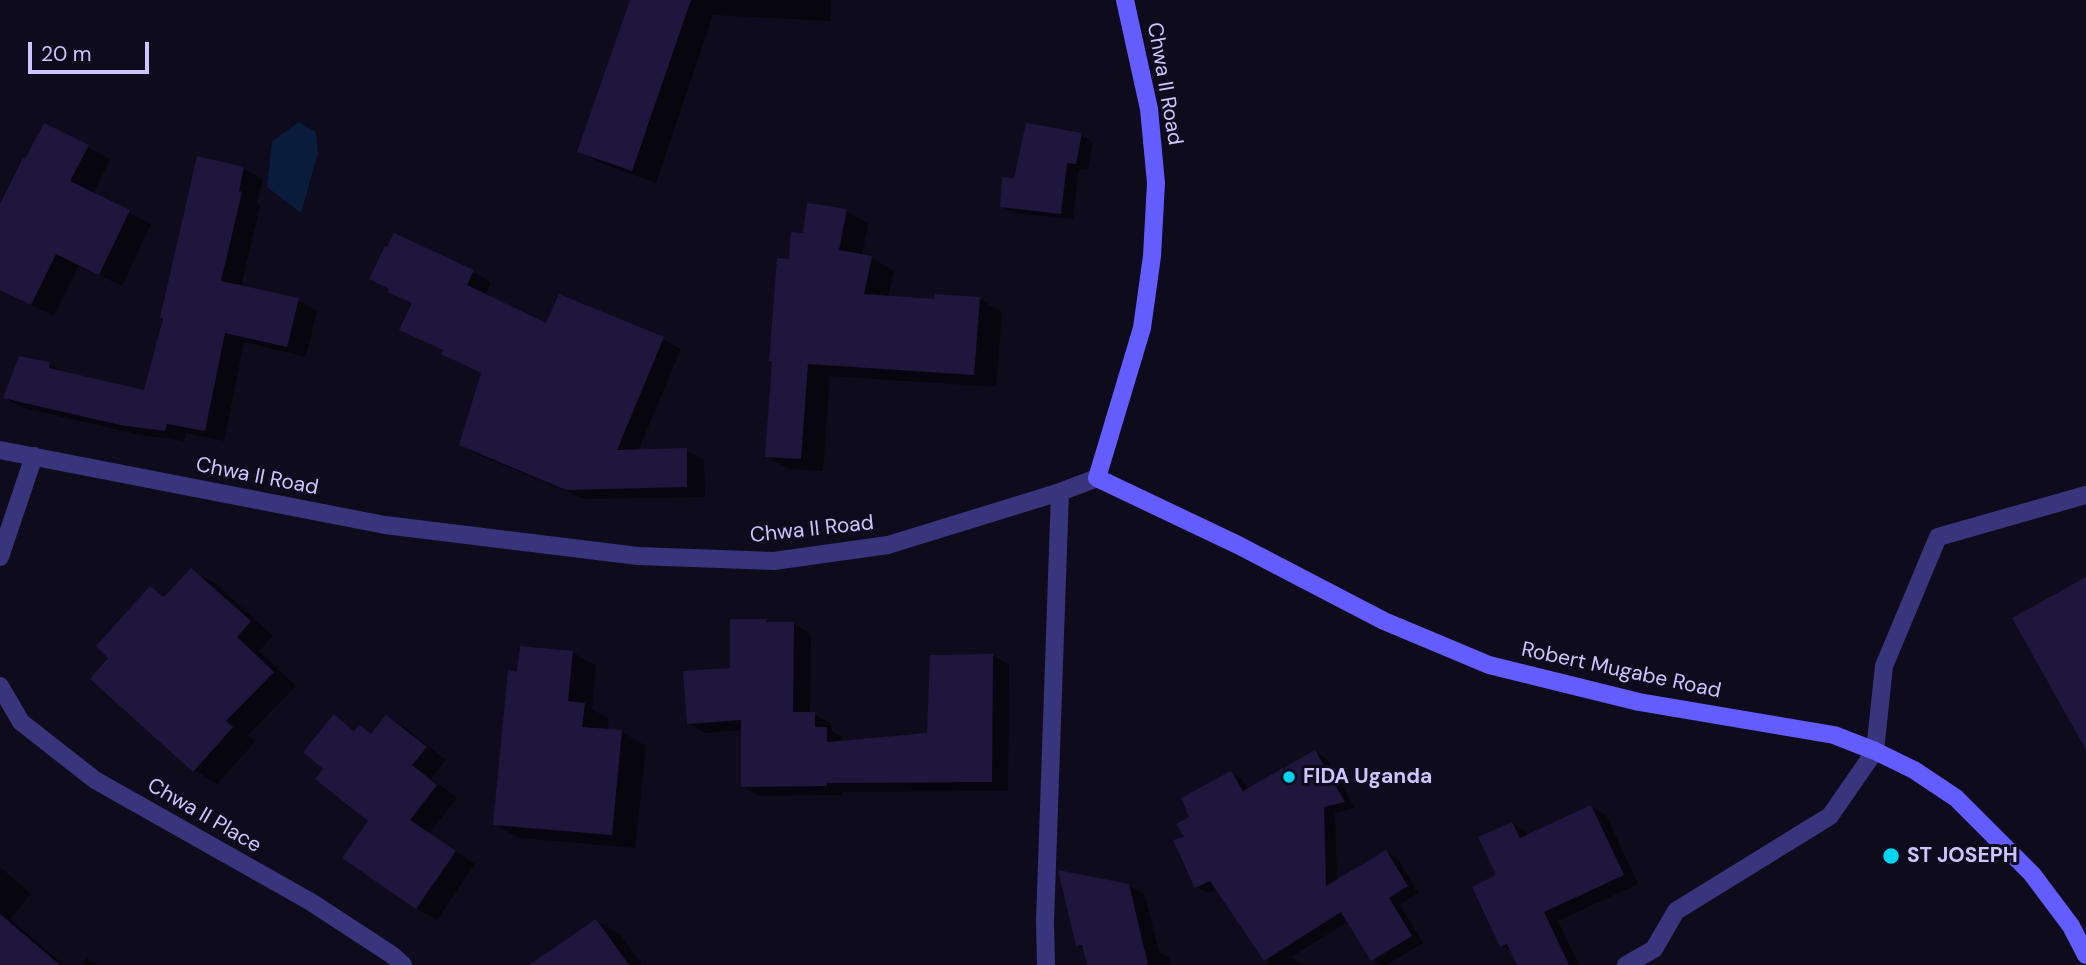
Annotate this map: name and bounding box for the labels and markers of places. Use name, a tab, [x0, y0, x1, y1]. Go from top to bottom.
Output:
place label: FIDA Uganda	[1303, 764, 1432, 790]
marker: FIDA Uganda	[1281, 769, 1297, 785]
place label: ST JOSEPH	[1907, 843, 2018, 869]
marker: ST JOSEPH	[1881, 846, 1901, 866]

